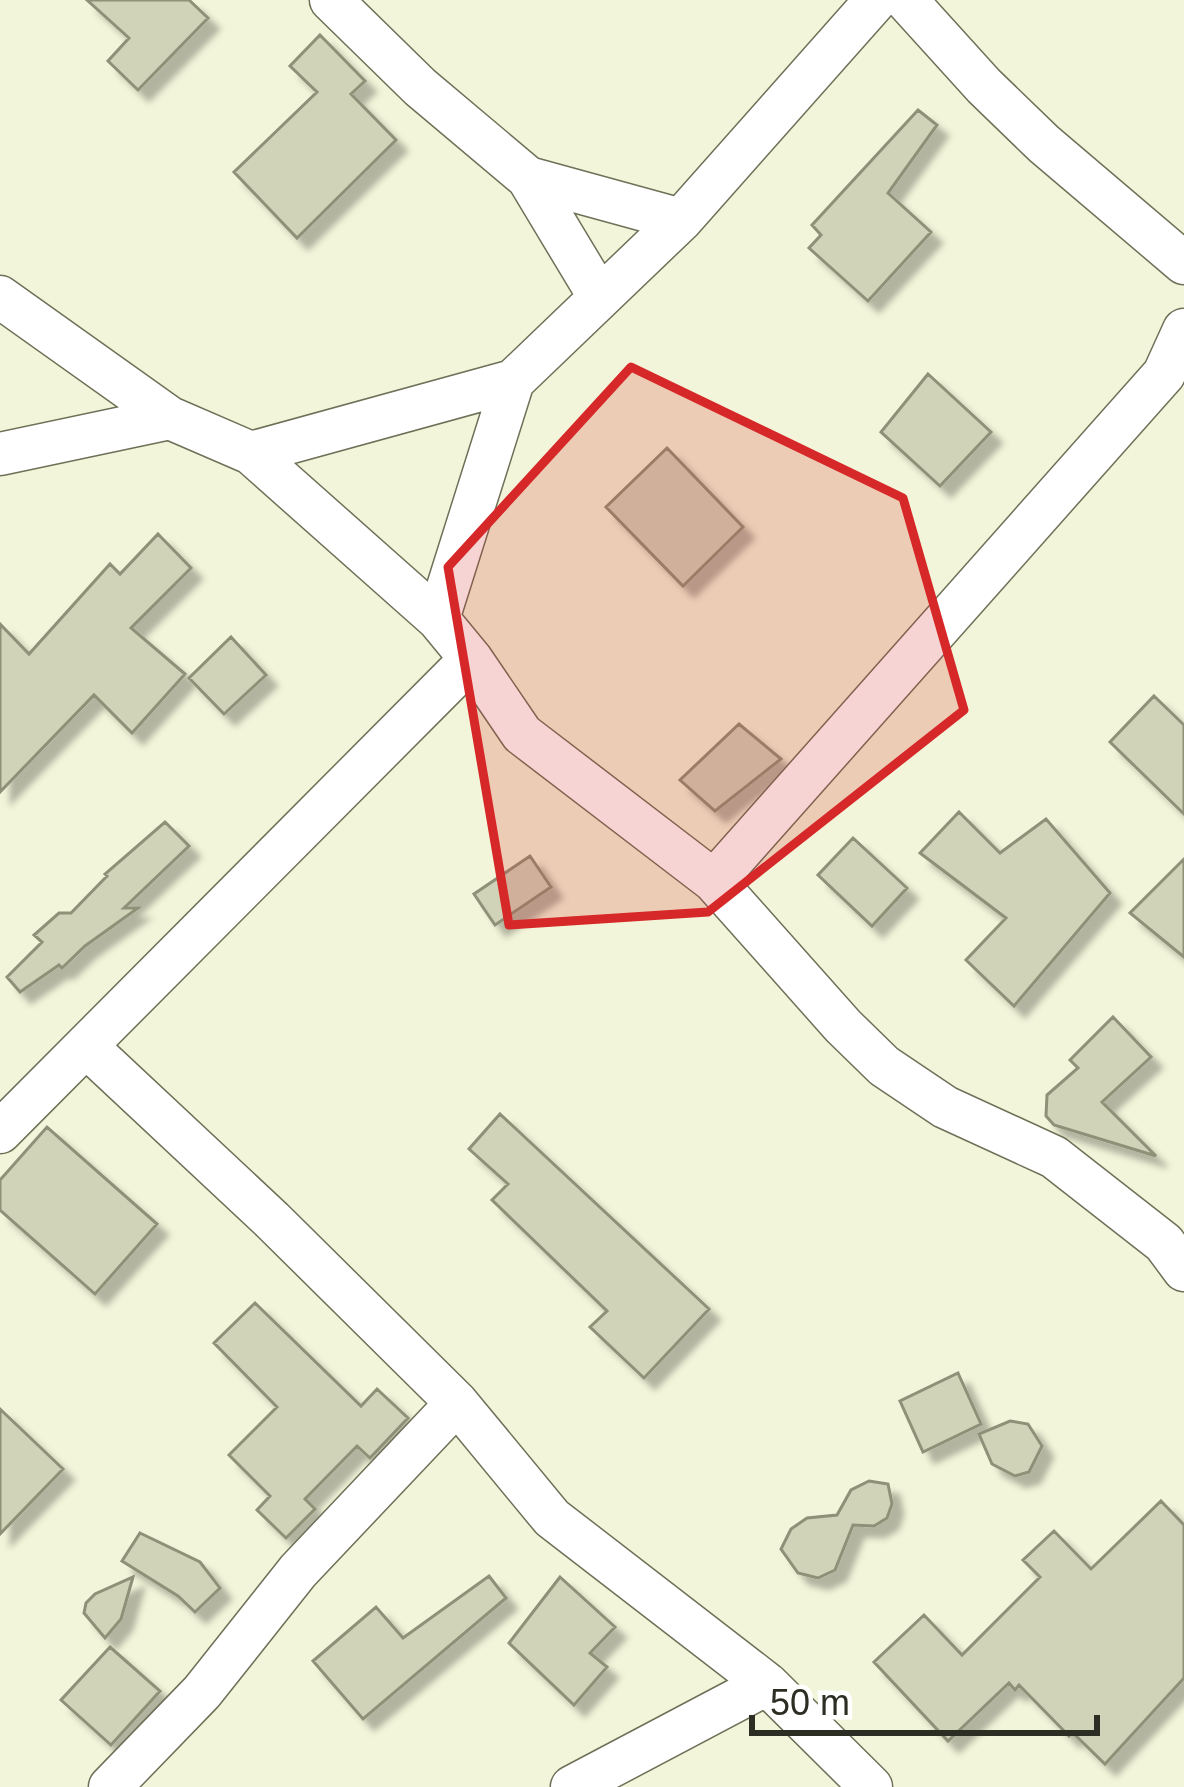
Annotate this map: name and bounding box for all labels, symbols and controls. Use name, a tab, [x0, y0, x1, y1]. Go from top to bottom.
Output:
scale bar	[752, 1661, 1097, 1735]
text: 50 m	[770, 1682, 850, 1723]

